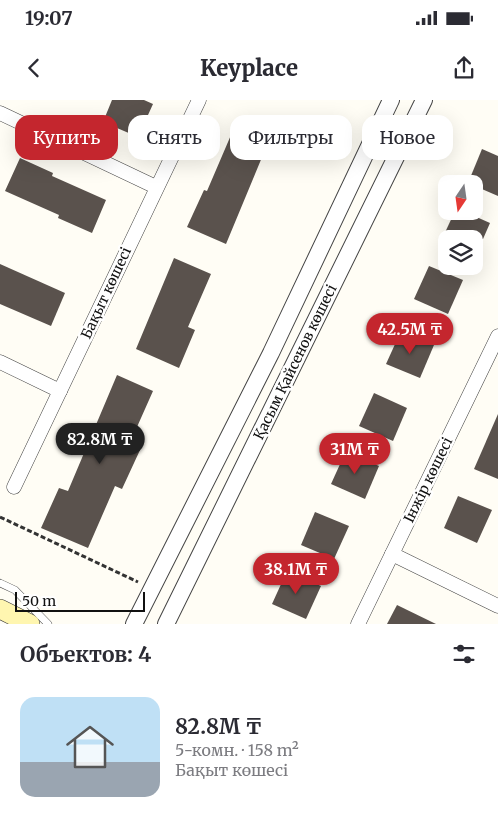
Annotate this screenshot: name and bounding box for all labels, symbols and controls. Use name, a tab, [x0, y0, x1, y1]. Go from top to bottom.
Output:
text: 19:07	[25, 6, 73, 30]
icon: back	[20, 54, 48, 82]
text: Keyplace	[200, 54, 298, 82]
icon: share	[450, 54, 478, 82]
chip: Купить	[15, 115, 118, 160]
chip: Снять	[128, 115, 220, 160]
chip: Фильтры	[230, 115, 352, 160]
chip: Новое	[362, 115, 453, 160]
north arrow	[438, 175, 482, 220]
map controls	[438, 175, 483, 275]
button: layers	[438, 230, 483, 275]
street label: Бақыт көшесі	[77, 244, 135, 342]
street label: Қасым Қайсенов көшесі	[250, 281, 341, 443]
pin: 42.5M ₸	[364, 312, 456, 355]
text: 42.5M ₸	[377, 319, 443, 339]
pin: 82.8M ₸	[54, 422, 146, 465]
text: 82.8M ₸	[67, 429, 133, 449]
pin: 31M ₸	[320, 432, 390, 475]
street label: Інжір көшесі	[400, 434, 457, 526]
text: 31M ₸	[330, 439, 380, 459]
pin: 38.1M ₸	[250, 552, 342, 595]
text: 38.1M ₸	[264, 559, 328, 579]
scale bar	[15, 589, 145, 612]
text: 50 m	[22, 592, 56, 610]
icon: filters	[450, 640, 478, 668]
text: Объектов: 4	[20, 641, 151, 668]
text: 82.8M ₸	[175, 713, 262, 740]
icon: home	[60, 717, 120, 777]
text: 5-комн. · 158 m²	[175, 740, 299, 760]
text: Бақыт көшесі	[175, 760, 288, 780]

